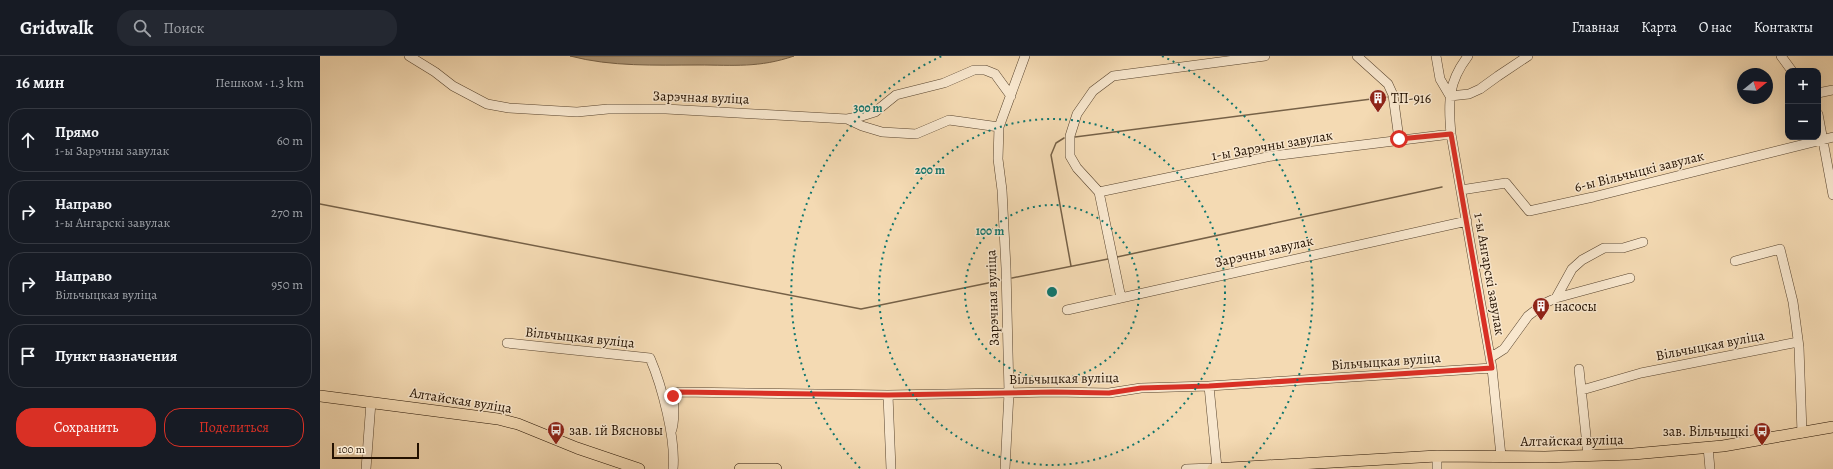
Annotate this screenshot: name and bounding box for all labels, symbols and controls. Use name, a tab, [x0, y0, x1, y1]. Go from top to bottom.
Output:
search box	[117, 10, 397, 46]
text: Gridwalk	[20, 15, 93, 41]
icon: search	[131, 17, 153, 39]
text: Поиск	[163, 18, 204, 38]
text: Главная	[1572, 18, 1619, 37]
text: Карта	[1641, 18, 1677, 37]
text: О нас	[1699, 18, 1732, 37]
text: Контакты	[1754, 18, 1813, 37]
north arrow	[1737, 68, 1773, 104]
map controls	[1785, 68, 1821, 140]
button: +	[1785, 68, 1821, 104]
text: 16 мин	[16, 71, 65, 94]
text: Пешком · 1.3 km	[215, 74, 304, 91]
street label: Зарэчная вуліца	[652, 86, 750, 109]
building icon: ТП-916	[1368, 88, 1388, 113]
place label: ТП-916	[1391, 89, 1431, 108]
text: 300 m	[853, 100, 883, 116]
button: −	[1785, 104, 1821, 140]
text: Прямо	[55, 122, 99, 142]
street label: 1-ы Зарэчны завулак	[1210, 125, 1334, 166]
icon: ahead	[17, 129, 39, 151]
route start	[1390, 130, 1408, 148]
text: 60 m	[277, 132, 303, 149]
text: 1-ы Зарэчны завулак	[55, 142, 169, 159]
street label: 6-ы Вільчыцкі завулак	[1572, 146, 1706, 197]
text: 200 m	[915, 162, 945, 178]
text: Направо	[55, 194, 112, 214]
icon: right	[17, 201, 39, 223]
text: 270 m	[271, 204, 303, 221]
street label: 1-ы Ангарскі завулак	[1469, 211, 1510, 337]
text: 1-ы Ангарскі завулак	[55, 214, 170, 231]
text: 100 m	[976, 223, 1004, 239]
street label: Зарэчны завулак	[1213, 231, 1315, 272]
street label: Зарэчная вуліца	[981, 249, 1004, 347]
text: Направо	[55, 266, 112, 286]
icon: right	[17, 273, 39, 295]
text: 950 m	[271, 276, 303, 293]
centre of rings	[1045, 285, 1059, 299]
text: Вільчыцкая вуліца	[55, 286, 157, 303]
building icon: насосы	[1531, 296, 1551, 321]
place label: насосы	[1554, 297, 1597, 316]
street label: Вільчыцкая вуліца	[524, 322, 636, 353]
street label: Вільчыцкая вуліца	[1654, 326, 1767, 365]
icon: arrive	[17, 345, 39, 367]
text: Пункт назначения	[55, 346, 177, 366]
street label: Вільчыцкая вуліца	[1330, 348, 1442, 375]
street label: Вільчыцкая вуліца	[1009, 368, 1120, 389]
street label: Алтайская вуліца	[407, 383, 514, 418]
route end	[664, 387, 682, 405]
button: Сохранить	[16, 408, 156, 447]
button: Поделиться	[164, 408, 304, 447]
bus stop icon: зав. 1й Вясновы	[546, 420, 566, 445]
place label: зав. 1й Вясновы	[569, 421, 663, 440]
bus stop icon: зав. Вільчыцкі	[1752, 421, 1772, 446]
place label: зав. Вільчыцкі	[1663, 422, 1749, 441]
street label: Алтайская вуліца	[1519, 430, 1624, 451]
scale bar	[332, 441, 419, 460]
text: 100 m	[338, 442, 365, 457]

